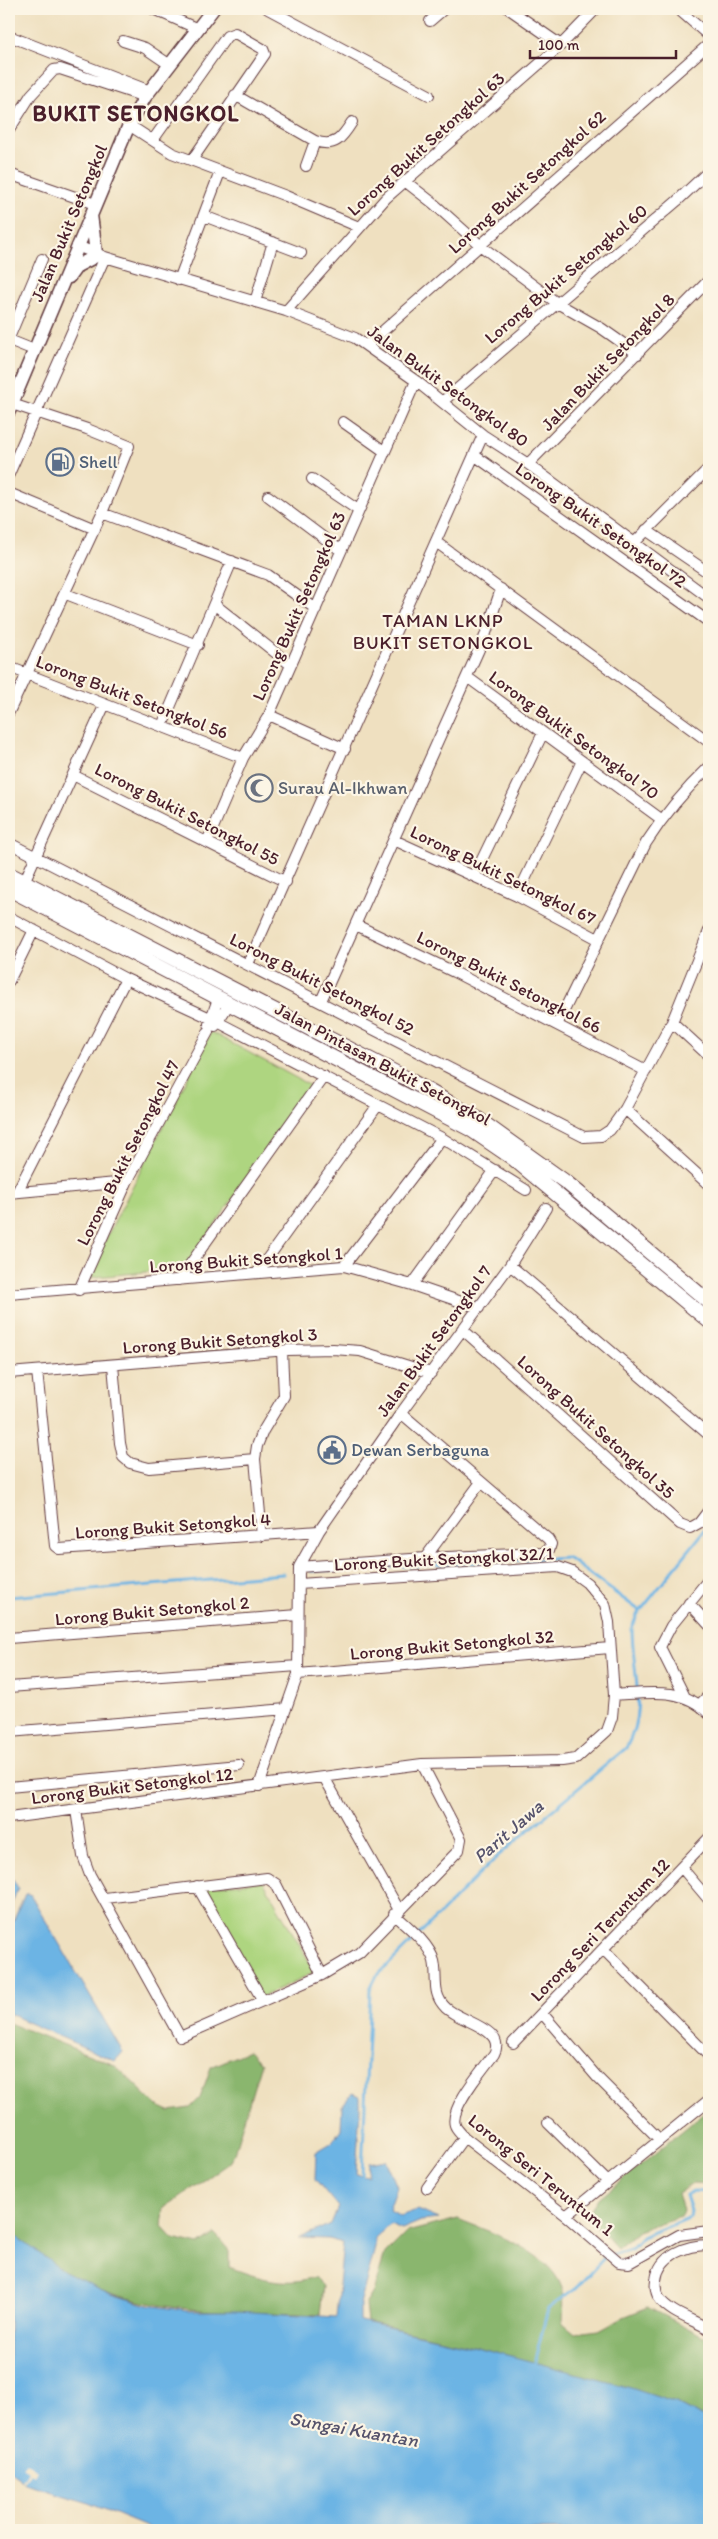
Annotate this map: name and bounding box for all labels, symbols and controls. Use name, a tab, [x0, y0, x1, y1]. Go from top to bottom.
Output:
scale bar	[530, 28, 677, 60]
text: 100 m	[538, 36, 580, 54]
street label: Lorong Bukit Setongkol 63	[343, 67, 510, 221]
district label: BUKIT SETONGKOL	[33, 100, 239, 127]
street label: Lorong Bukit Setongkol 62	[444, 105, 611, 259]
street label: Jalan Bukit Setongkol	[26, 141, 112, 305]
street label: Lorong Bukit Setongkol 60	[480, 199, 652, 349]
street label: Jalan Bukit Setongkol 8	[537, 288, 680, 435]
street label: Jalan Bukit Setongkol 80	[363, 320, 533, 452]
fuel station icon: Shell	[45, 447, 75, 477]
place label: Shell	[79, 451, 118, 473]
street label: Lorong Bukit Setongkol 72	[511, 458, 691, 593]
street label: Lorong Bukit Setongkol 63	[247, 508, 351, 704]
district label: TAMAN LKNP BUKIT SETONGKOL	[353, 609, 533, 654]
street label: Lorong Bukit Setongkol 56	[33, 650, 231, 744]
street label: Lorong Bukit Setongkol 70	[484, 666, 664, 804]
street label: Lorong Bukit Setongkol 55	[91, 758, 283, 870]
mosque icon: Surau Al-Ikhwan	[244, 773, 274, 803]
place label: Surau Al-Ikhwan	[278, 777, 407, 799]
street label: Lorong Bukit Setongkol 67	[407, 820, 599, 930]
street label: Lorong Bukit Setongkol 66	[413, 926, 605, 1038]
street label: Lorong Bukit Setongkol 52	[226, 928, 418, 1040]
street label: Jalan Pintasan Bukit Setongkol	[271, 998, 495, 1130]
street label: Lorong Bukit Setongkol 47	[72, 1057, 184, 1249]
street label: Lorong Bukit Setongkol 1	[149, 1242, 343, 1278]
street label: Jalan Bukit Setongkol 7	[372, 1261, 496, 1421]
street label: Lorong Bukit Setongkol 3	[122, 1323, 318, 1359]
street label: Lorong Bukit Setongkol 35	[513, 1350, 679, 1504]
public building icon: Dewan Serbaguna	[317, 1435, 347, 1465]
place label: Dewan Serbaguna	[351, 1439, 490, 1461]
street label: Lorong Bukit Setongkol 4	[74, 1508, 272, 1544]
street label: Lorong Bukit Setongkol 32/1	[333, 1542, 555, 1576]
street label: Lorong Bukit Setongkol 2	[54, 1592, 251, 1630]
street label: Lorong Bukit Setongkol 32	[349, 1625, 555, 1665]
street label: Lorong Bukit Setongkol 12	[30, 1763, 235, 1809]
water label: Parit Jawa	[469, 1795, 548, 1868]
street label: Lorong Seri Teruntum 12	[526, 1853, 675, 2006]
street label: Lorong Seri Teruntum 1	[464, 2109, 618, 2241]
water label: Sungai Kuantan	[288, 2407, 420, 2452]

